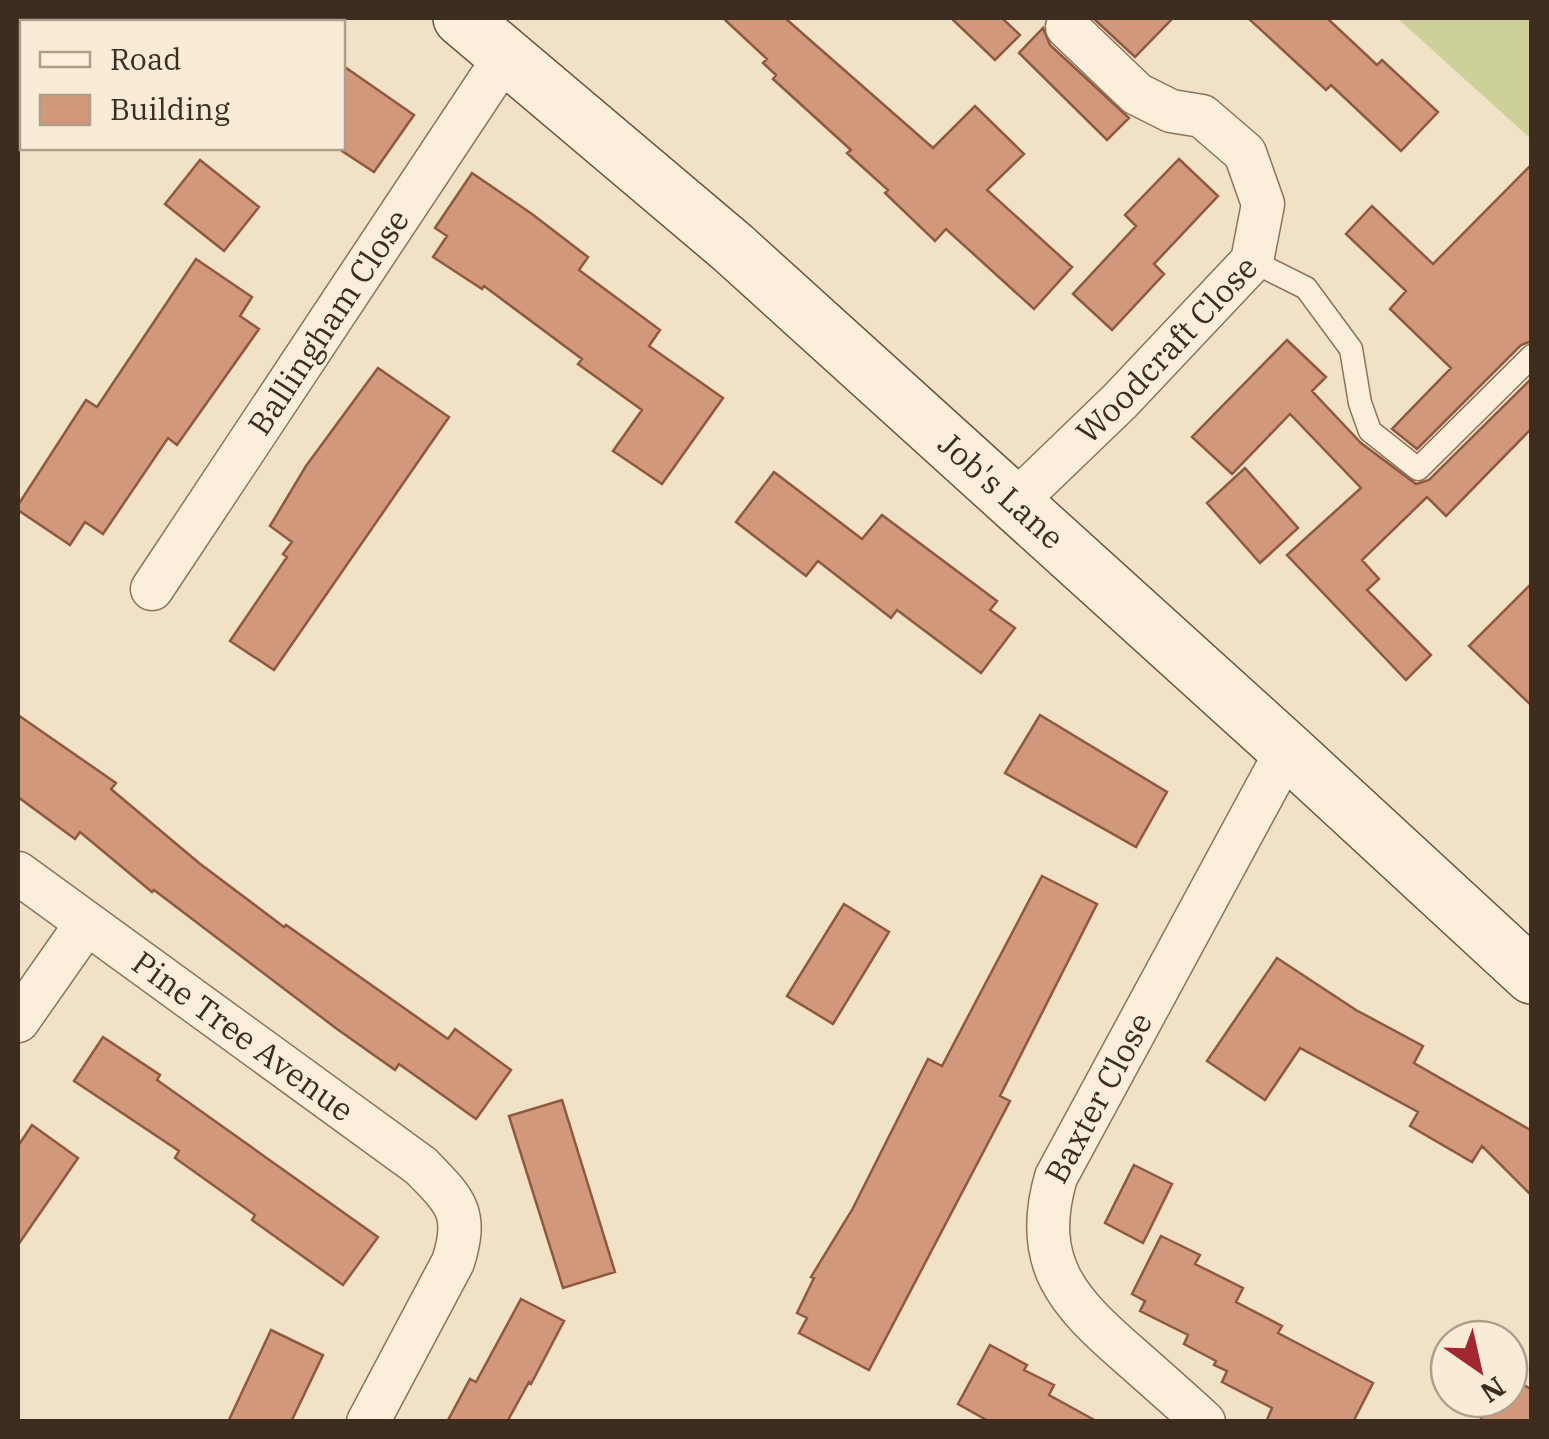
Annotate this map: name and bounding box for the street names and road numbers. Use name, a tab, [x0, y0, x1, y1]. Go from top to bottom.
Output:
street label: Ballingham Close	[238, 201, 418, 443]
street label: Woodcraft Close	[1067, 246, 1266, 452]
street label: Job's Lane	[930, 422, 1073, 558]
street label: Pine Tree Avenue	[124, 941, 363, 1130]
street label: Baxter Close	[1035, 1005, 1161, 1190]

